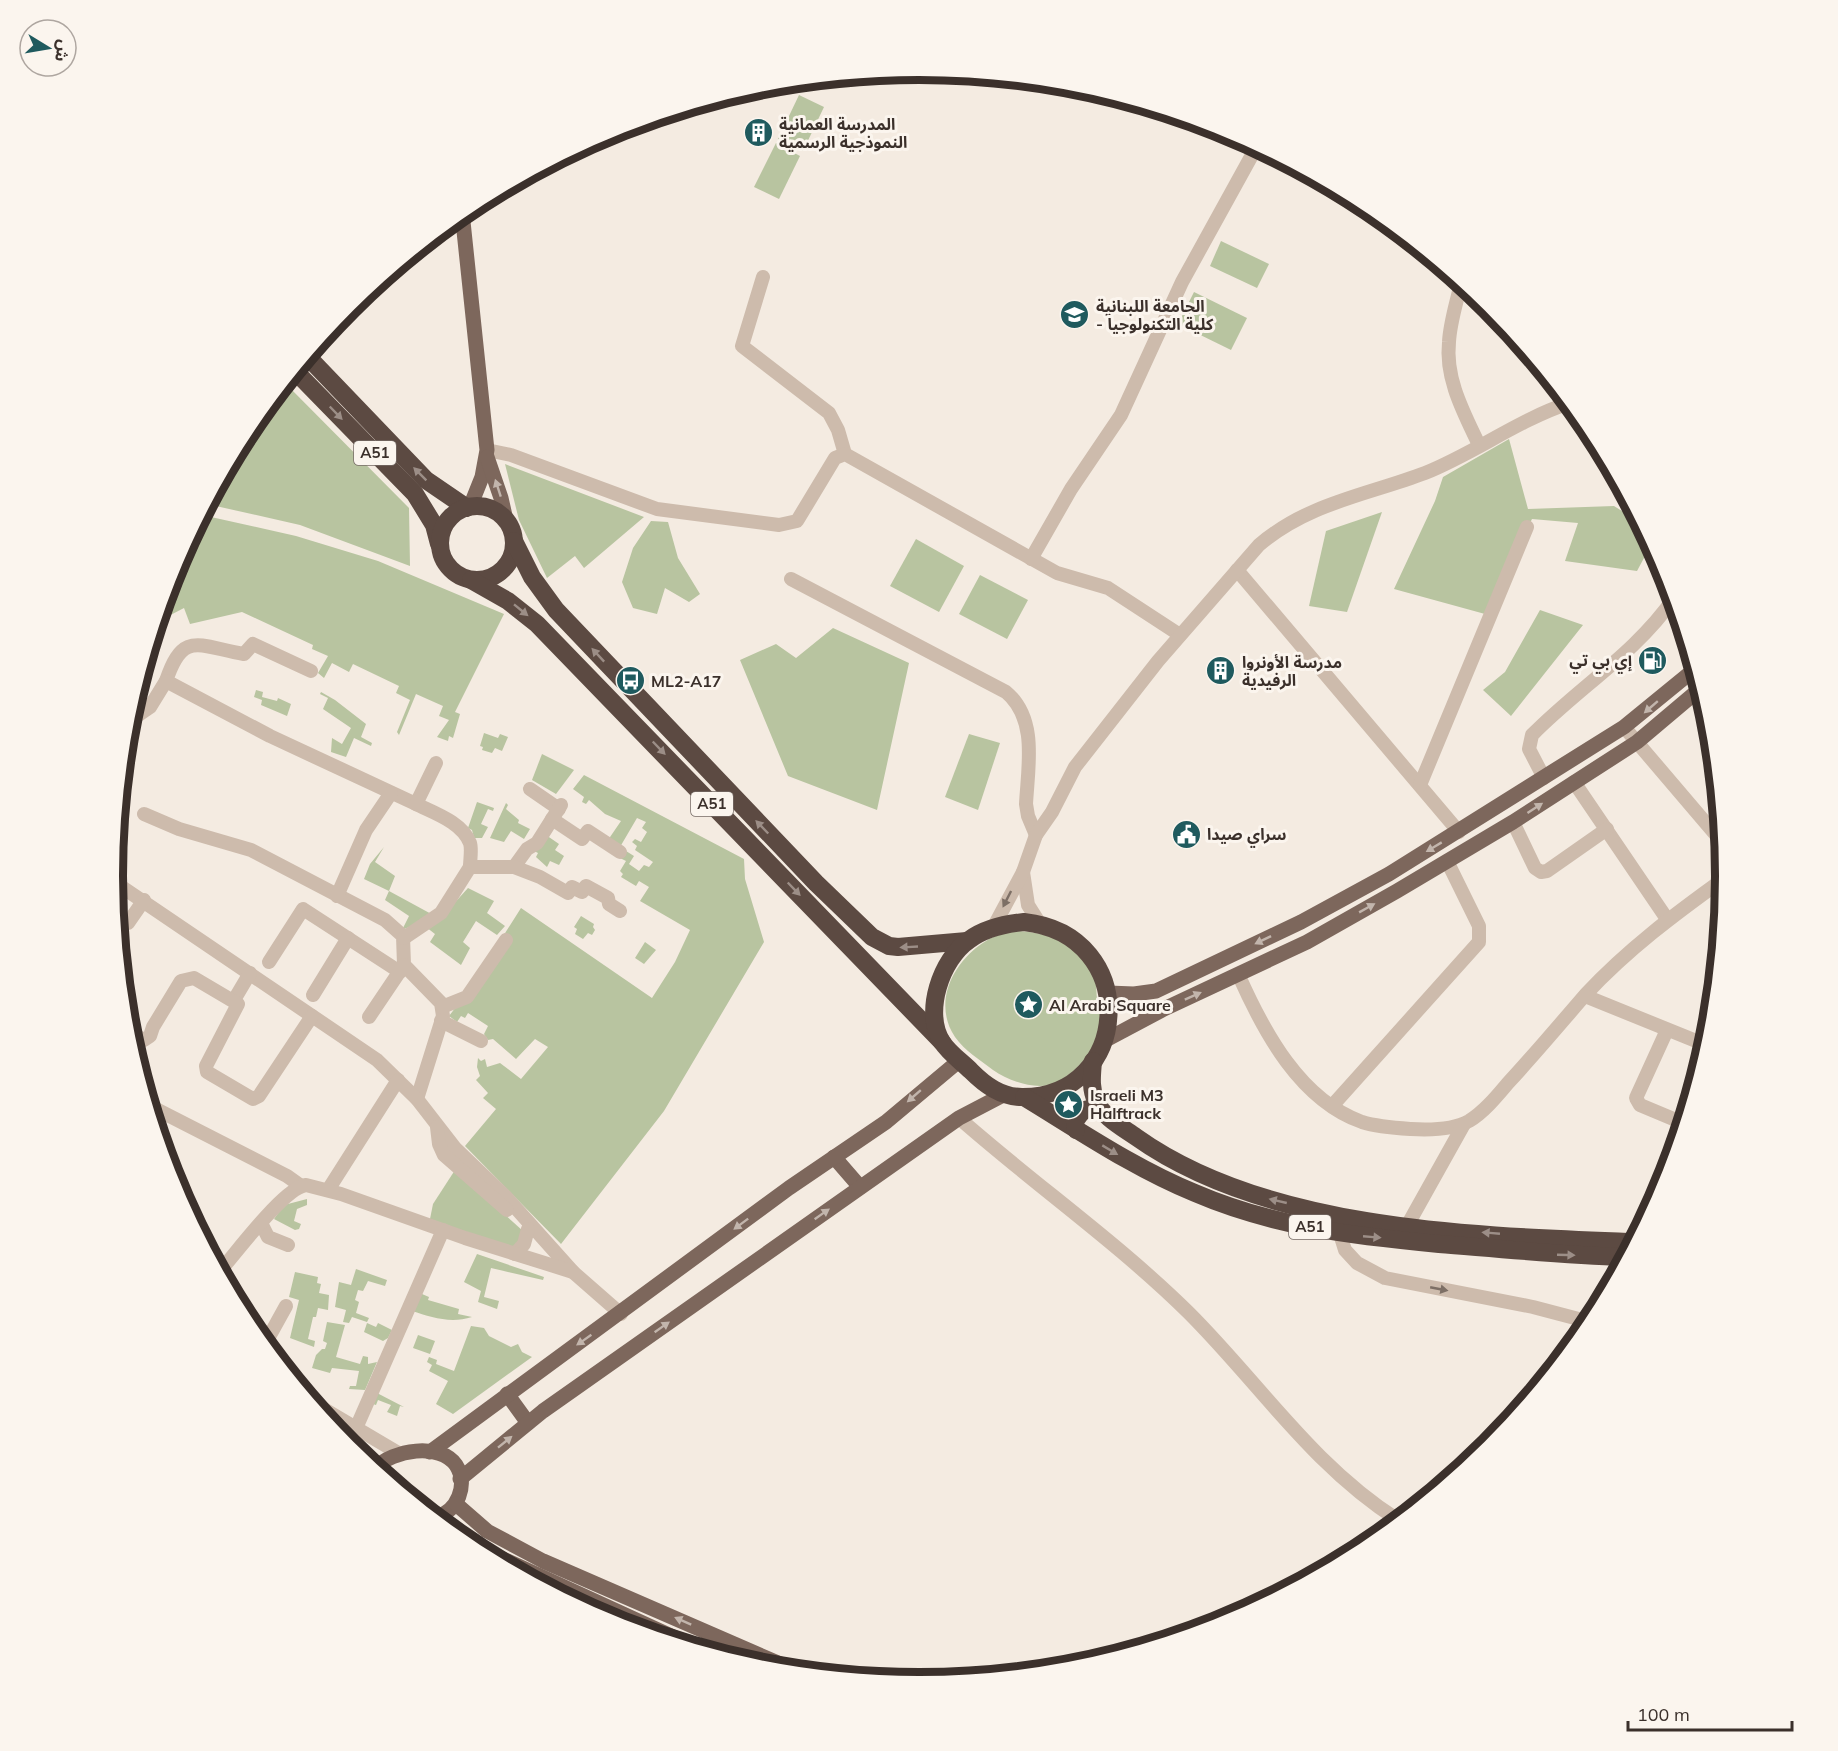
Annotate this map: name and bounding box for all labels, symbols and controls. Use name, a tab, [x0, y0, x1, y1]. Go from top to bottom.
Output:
north arrow	[18, 18, 78, 78]
text: ش	[51, 38, 75, 64]
place label: المدرسة العمانية النموذجية الرسمية	[779, 114, 907, 152]
building icon: المدرسة العمانية النموذجية الرسمية	[742, 117, 774, 149]
place label: الجامعة اللبنانية - كلية التكنولوجيا	[1096, 296, 1214, 334]
school or university icon: الجامعة اللبنانية - كلية التكنولوجيا	[1059, 299, 1091, 331]
one-way arrow	[328, 405, 342, 419]
road number: A51	[354, 441, 396, 465]
one-way arrow	[413, 467, 427, 481]
one-way arrow	[493, 479, 503, 497]
one-way arrow	[513, 604, 529, 617]
fuel station icon: إي بي تي	[1637, 644, 1669, 676]
one-way arrow	[591, 648, 605, 663]
place label: إي بي تي	[1569, 650, 1632, 674]
place label: مدرسة الأونروا الرفيدية	[1242, 652, 1342, 690]
building icon: مدرسة الأونروا الرفيدية	[1205, 655, 1237, 687]
bus stop icon: ML2-A17	[614, 665, 646, 697]
place label: ML2-A17	[651, 671, 721, 691]
one-way arrow	[1643, 700, 1658, 713]
one-way arrow	[652, 740, 666, 755]
road number: A51	[691, 792, 733, 816]
one-way arrow	[1526, 802, 1542, 814]
public building icon: سراي صيدا	[1170, 818, 1202, 850]
one-way arrow	[755, 820, 769, 834]
place label: سراي صيدا	[1207, 824, 1287, 848]
one-way arrow	[1426, 841, 1442, 852]
one-way arrow	[786, 881, 800, 895]
one-way arrow	[1002, 891, 1012, 908]
one-way arrow	[1359, 903, 1376, 913]
one-way arrow	[1254, 935, 1271, 944]
one-way arrow	[899, 942, 918, 951]
place icon: Al Arabi Square	[1012, 989, 1044, 1021]
one-way arrow	[1185, 991, 1203, 1001]
place label: Al Arabi Square	[1049, 995, 1171, 1015]
place label: Israeli M3 Halftrack	[1090, 1085, 1164, 1123]
place icon: Israeli M3 Halftrack	[1053, 1088, 1085, 1120]
one-way arrow	[907, 1089, 922, 1103]
one-way arrow	[1102, 1144, 1118, 1155]
one-way arrow	[1269, 1196, 1287, 1206]
one-way arrow	[813, 1208, 829, 1220]
road number: A51	[1289, 1215, 1331, 1239]
one-way arrow	[733, 1218, 748, 1230]
one-way arrow	[1482, 1228, 1501, 1238]
one-way arrow	[1363, 1232, 1382, 1242]
one-way arrow	[1557, 1250, 1576, 1259]
one-way arrow	[1430, 1285, 1449, 1294]
one-way arrow	[654, 1321, 670, 1333]
one-way arrow	[576, 1334, 592, 1346]
one-way arrow	[497, 1435, 513, 1448]
one-way arrow	[674, 1616, 691, 1625]
scale bar	[1628, 1694, 1792, 1732]
text: 100 m	[1637, 1703, 1690, 1726]

